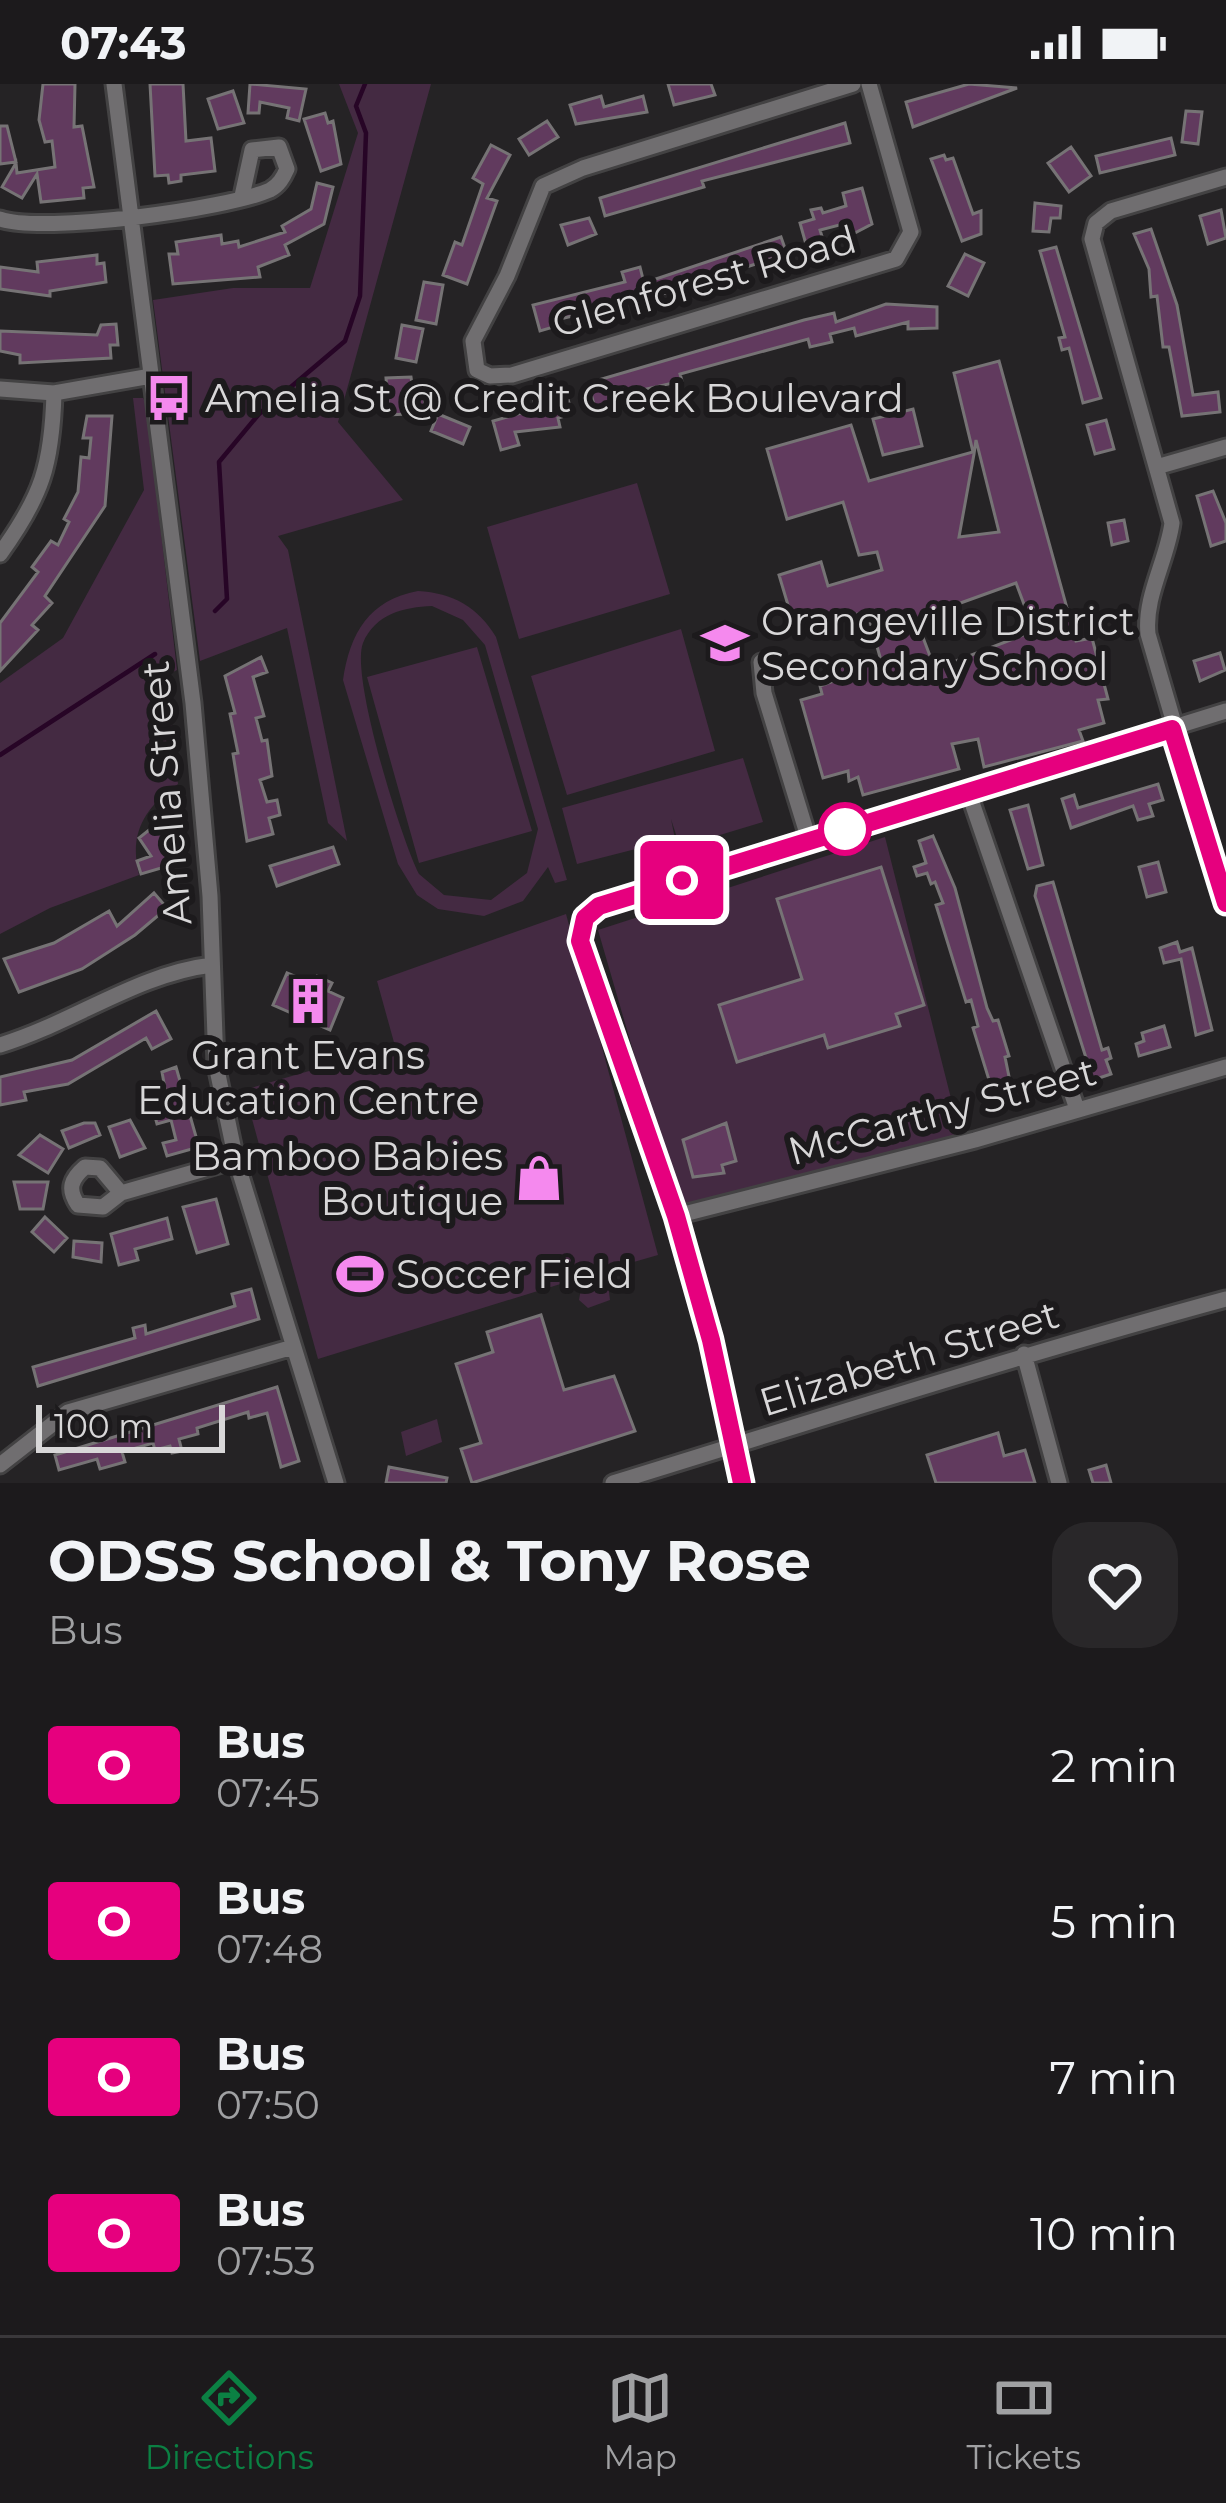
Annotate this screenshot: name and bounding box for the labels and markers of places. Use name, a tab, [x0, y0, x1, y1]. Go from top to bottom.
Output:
bus stop icon: Amelia St @ Credit Creek Boulevard	[144, 373, 194, 423]
place label: Amelia St @ Credit Creek Boulevard	[205, 374, 904, 422]
place label: Orangeville District Secondary School	[761, 597, 1135, 690]
school or university icon: Orangeville District Secondary School	[700, 618, 750, 668]
unlabelled marker	[820, 804, 870, 854]
building icon: Grant Evans Education Centre	[283, 976, 333, 1026]
place label: Grant Evans Education Centre	[137, 1031, 479, 1124]
place label: Bamboo Babies Boutique	[192, 1132, 503, 1225]
shop icon: Bamboo Babies Boutique	[514, 1153, 564, 1203]
sports icon: Soccer Field	[335, 1249, 385, 1299]
place label: Soccer Field	[396, 1250, 633, 1298]

